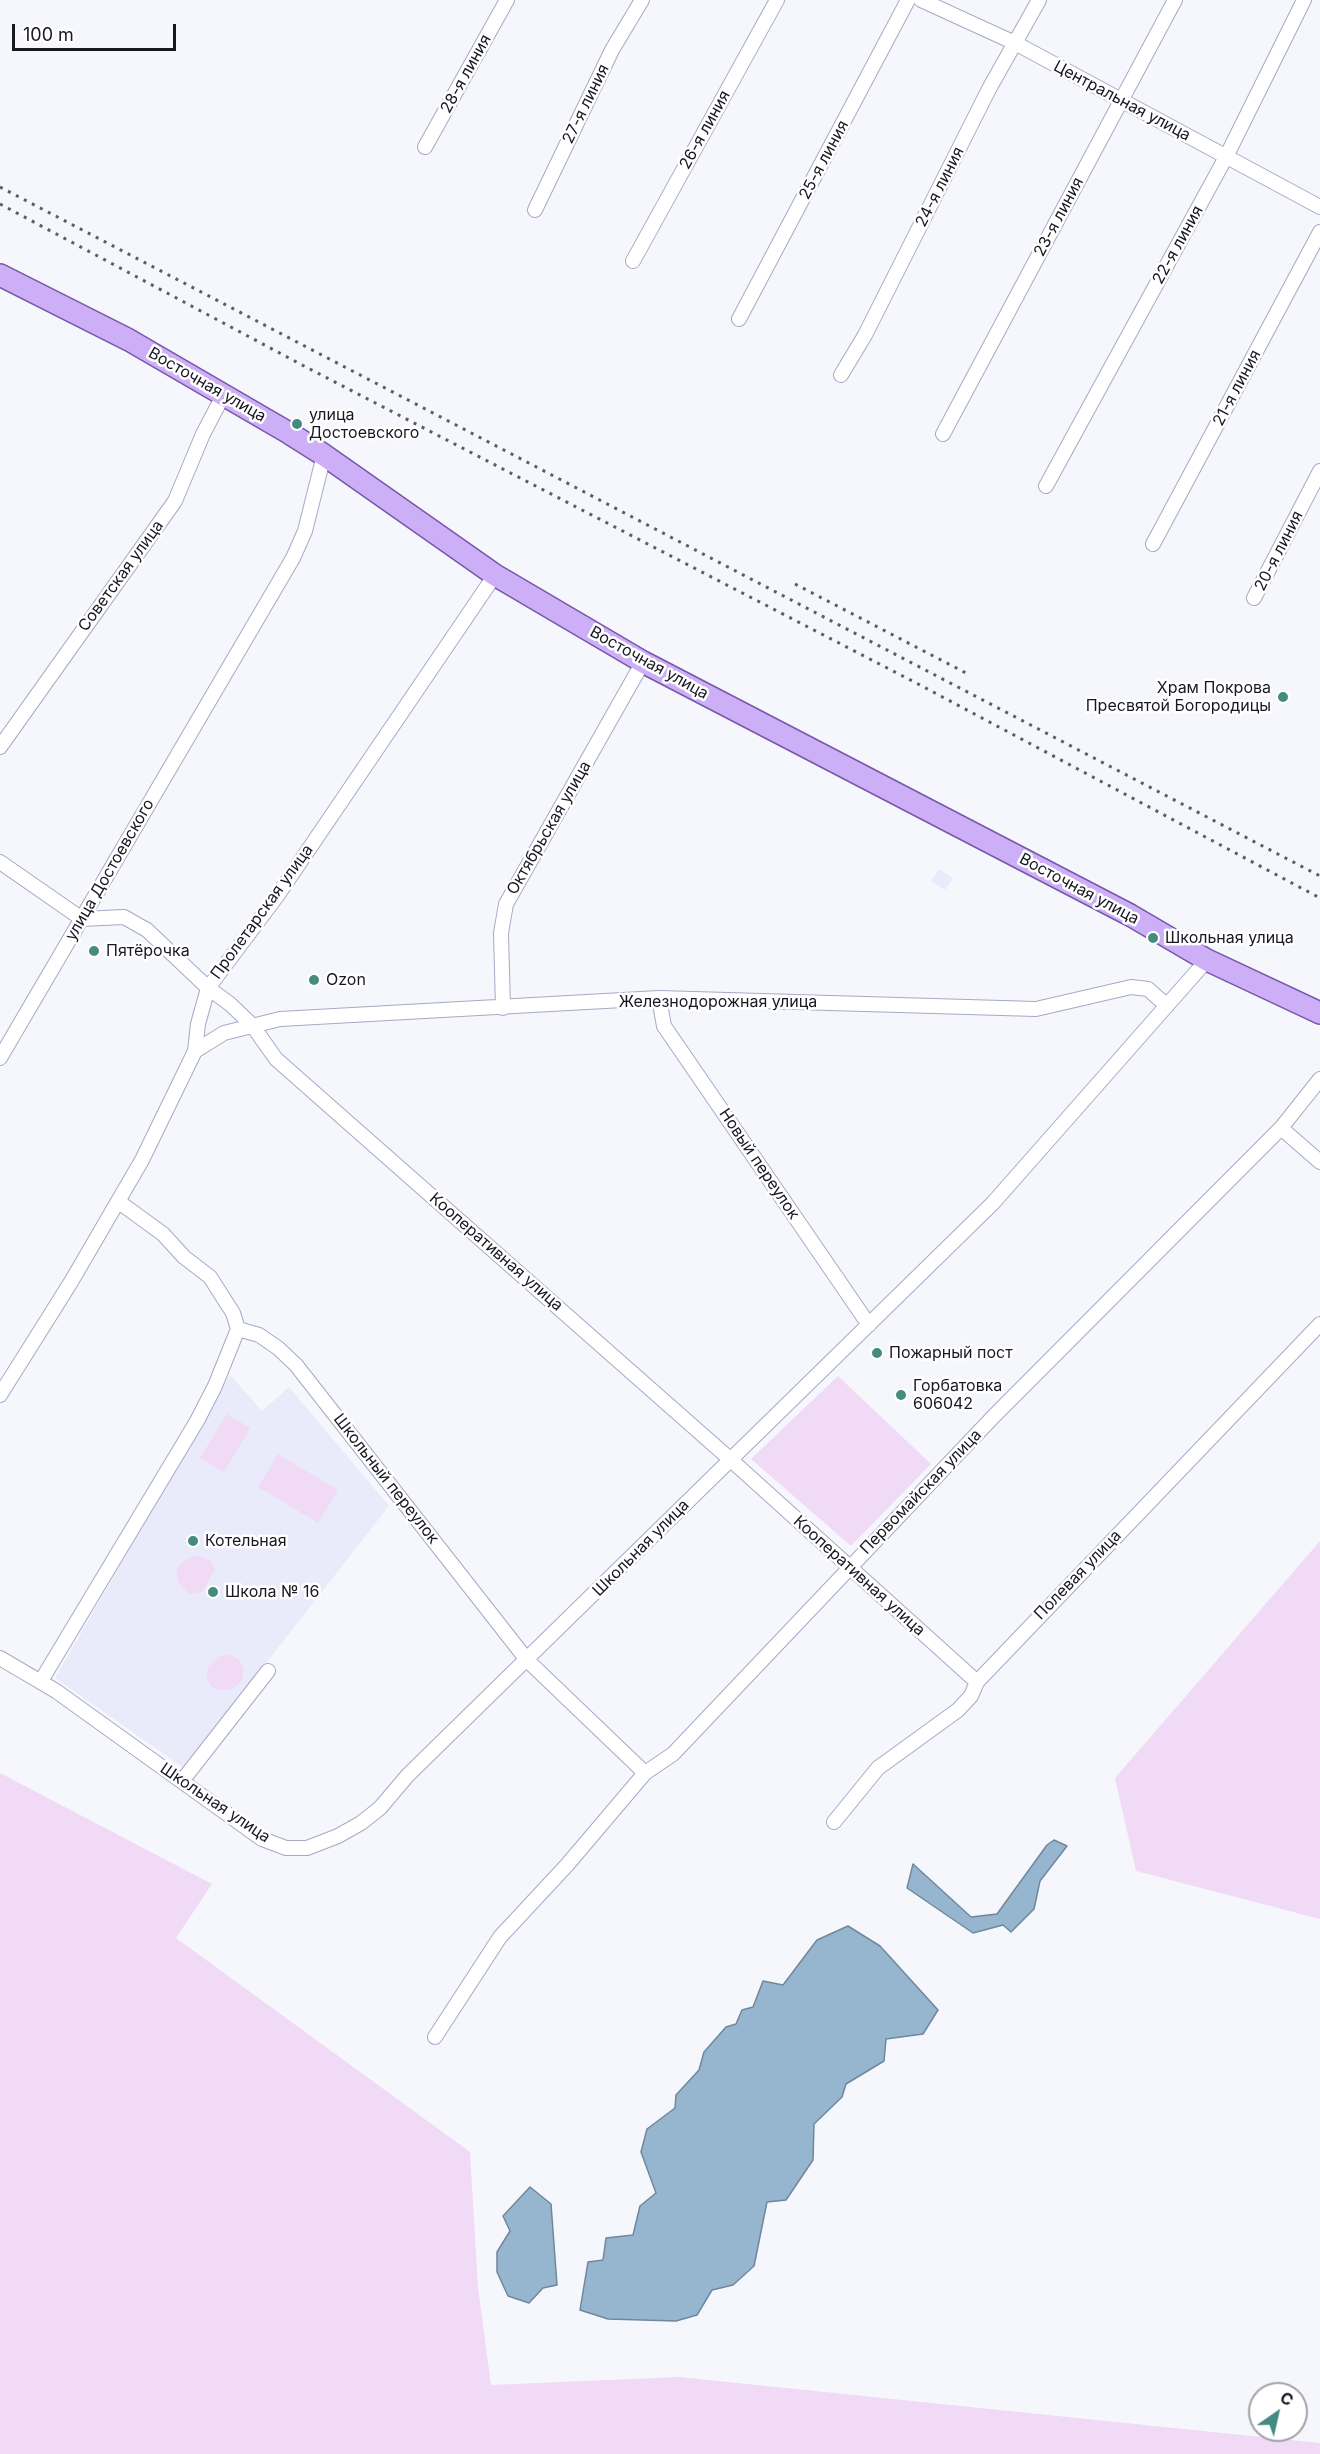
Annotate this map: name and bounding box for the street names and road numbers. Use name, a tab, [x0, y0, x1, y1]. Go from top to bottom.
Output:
street label: 28-я линия	[437, 31, 495, 117]
street label: Центральная улица	[1050, 57, 1194, 145]
street label: 27-я линия	[559, 61, 613, 147]
street label: 26-я линия	[676, 87, 734, 173]
street label: 25-я линия	[795, 117, 853, 203]
street label: 24-я линия	[912, 144, 968, 230]
street label: 23-я линия	[1030, 174, 1088, 260]
street label: 22-я линия	[1149, 202, 1207, 288]
street label: Восточная улица	[145, 344, 269, 426]
street label: 21-я линия	[1209, 347, 1265, 429]
street label: 20-я линия	[1251, 508, 1307, 594]
street label: Советская улица	[74, 517, 168, 635]
street label: Восточная улица	[586, 622, 712, 704]
street label: Октябрьская улица	[503, 758, 595, 898]
street label: улица Достоевского	[62, 796, 158, 944]
street label: Пролетарская улица	[207, 841, 317, 983]
street label: Восточная улица	[1016, 849, 1142, 929]
street label: Железнодорожная улица	[619, 992, 817, 1012]
street label: Новый переулок	[715, 1105, 803, 1223]
street label: Кооперативная улица	[425, 1189, 567, 1315]
street label: Школьный переулок	[329, 1410, 443, 1548]
street label: Первомайская улица	[856, 1426, 986, 1558]
street label: Школьная улица	[589, 1496, 693, 1600]
street label: Кооперативная улица	[789, 1512, 929, 1640]
street label: Полевая улица	[1031, 1526, 1125, 1624]
street label: Школьная улица	[156, 1759, 274, 1847]

